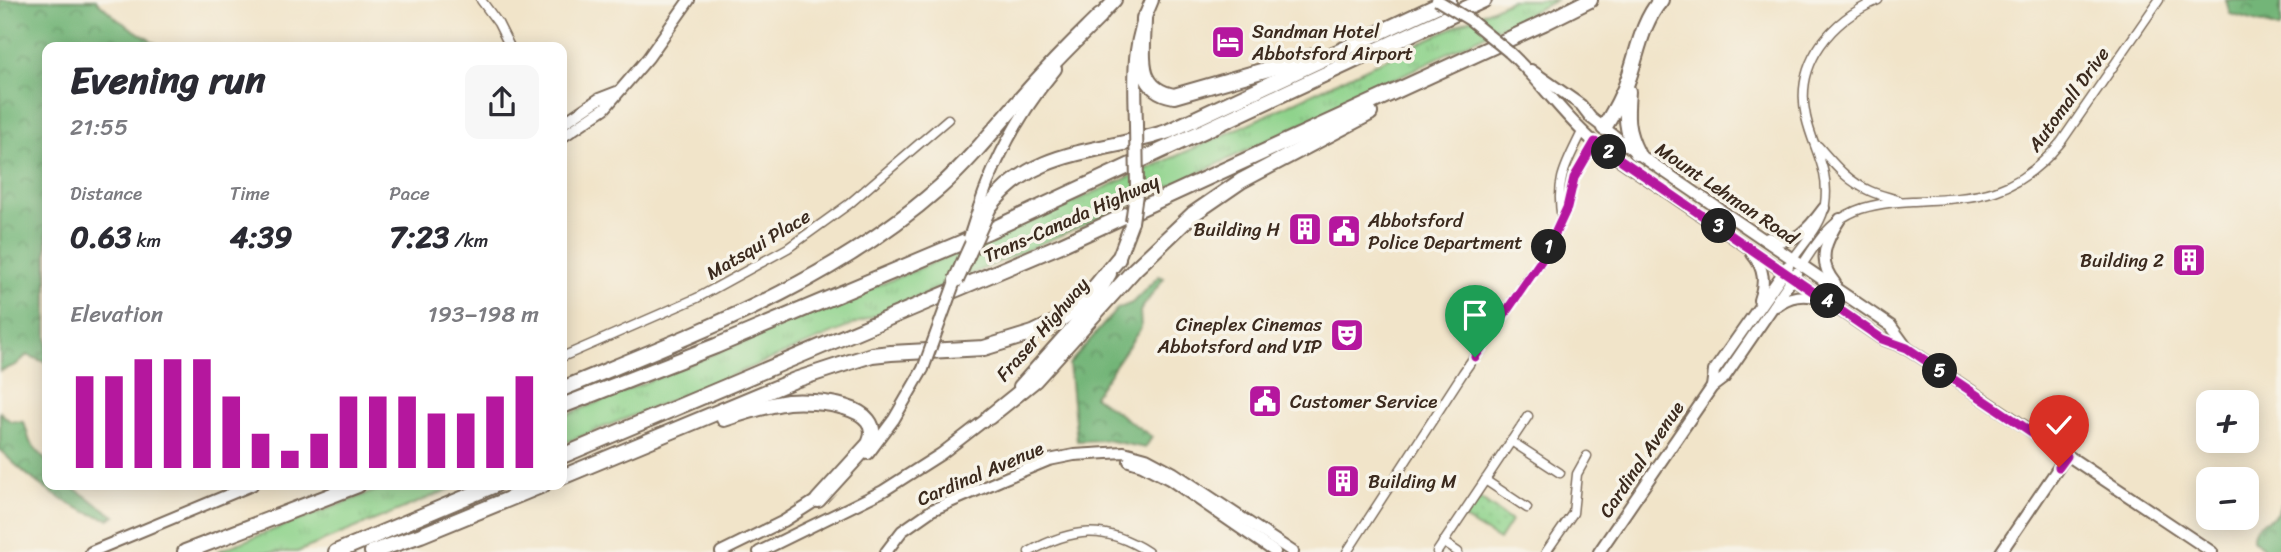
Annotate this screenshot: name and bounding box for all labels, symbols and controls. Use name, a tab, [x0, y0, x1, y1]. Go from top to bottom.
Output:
place label: Sandman Hotel Abbotsford Airport	[1251, 15, 1413, 70]
hotel icon: Sandman Hotel Abbotsford Airport	[1209, 23, 1247, 61]
street label: Automall Drive	[2018, 39, 2118, 160]
text: Evening run	[70, 47, 266, 114]
button: share	[465, 65, 539, 139]
text: 21:55	[70, 107, 128, 148]
street label: Mount Lehman Road	[1648, 133, 1807, 255]
pin: 2	[1592, 134, 1626, 170]
text: 2	[1603, 135, 1614, 168]
street label: Trans-Canada Highway	[978, 165, 1165, 272]
text: Distance	[70, 177, 142, 210]
text: Time	[230, 177, 270, 210]
text: Pace	[389, 177, 430, 210]
street label: Matsqui Place	[699, 200, 817, 289]
place label: Abbotsford Police Department	[1367, 204, 1523, 259]
pin: 3	[1702, 208, 1736, 244]
text: 3	[1713, 209, 1724, 242]
text: 0.63	[70, 210, 132, 264]
text: 4:39	[230, 210, 292, 264]
text: 7:23	[389, 210, 449, 264]
building icon: Building H	[1286, 210, 1324, 248]
public building icon: Abbotsford Police Department	[1325, 212, 1363, 250]
place label: Building H	[1194, 213, 1281, 246]
text: km	[132, 224, 161, 257]
text: /km	[449, 224, 488, 257]
pin: 1	[1532, 230, 1566, 264]
text: 1	[1544, 230, 1553, 263]
building icon: Building 2	[2170, 241, 2208, 279]
place label: Building 2	[2080, 244, 2164, 277]
street label: Fraser Highway	[987, 269, 1097, 389]
pin: 4	[1811, 284, 1846, 318]
text: 4	[1822, 284, 1833, 317]
pin	[1445, 285, 1505, 357]
text: Elevation	[70, 294, 163, 335]
text: 193–198 m	[428, 294, 539, 335]
icon: arrive	[1456, 296, 1494, 334]
place label: Cineplex Cinemas Abbotsford and VIP	[1157, 308, 1322, 363]
theatre icon: Cineplex Cinemas Abbotsford and VIP	[1328, 316, 1366, 354]
pin: 5	[1923, 354, 1958, 388]
text: 5	[1934, 354, 1945, 387]
public building icon: Customer Service	[1246, 382, 1284, 420]
place label: Customer Service	[1290, 385, 1437, 418]
map controls	[2196, 390, 2259, 530]
button: +	[2196, 390, 2259, 453]
street label: Cardinal Avenue	[1590, 394, 1693, 525]
pin	[2029, 395, 2089, 467]
icon: check	[2040, 406, 2078, 444]
street label: Cardinal Avenue	[911, 432, 1049, 515]
building icon: Building M	[1324, 462, 1362, 500]
place label: Building M	[1368, 465, 1457, 498]
button: −	[2196, 467, 2259, 530]

